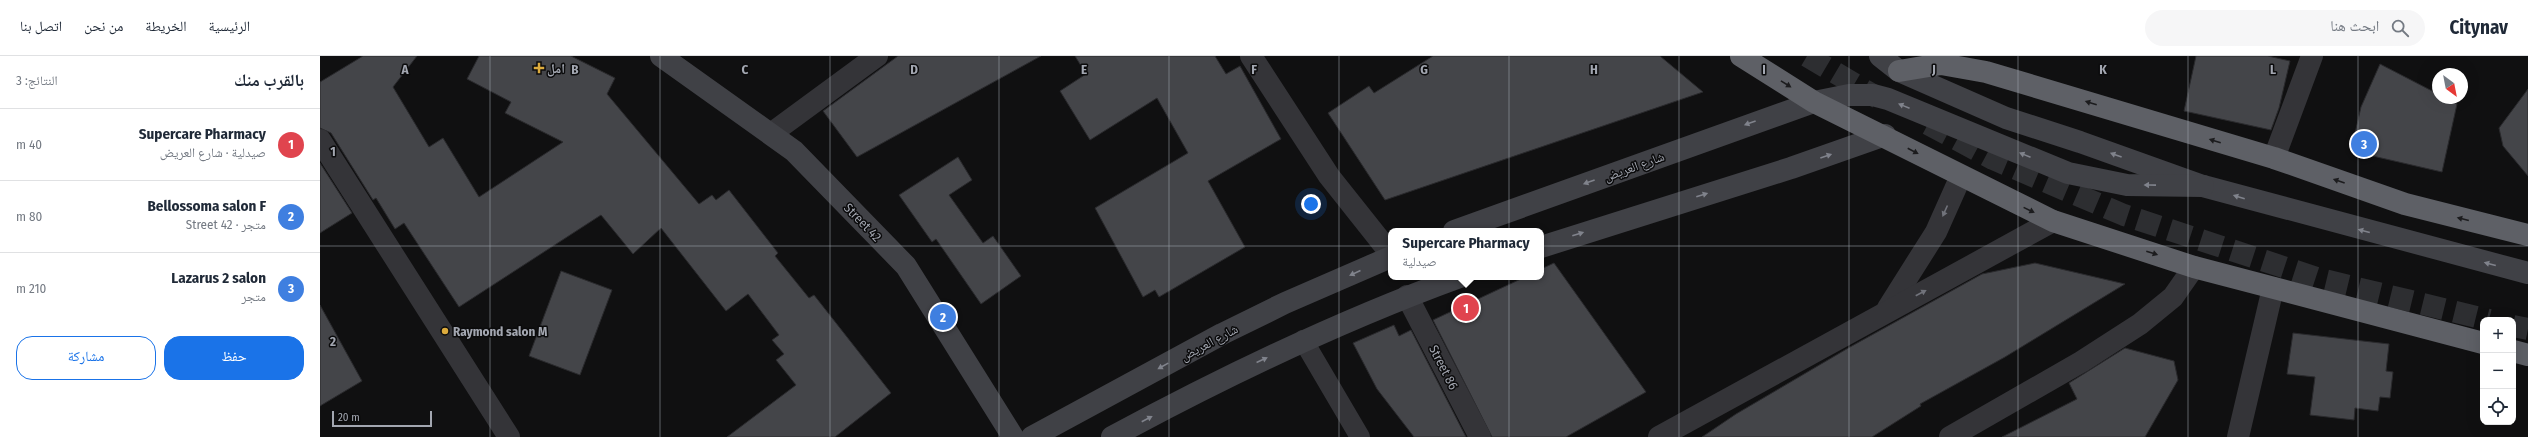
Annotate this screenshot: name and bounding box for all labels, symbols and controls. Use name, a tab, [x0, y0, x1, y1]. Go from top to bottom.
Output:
search box	[2145, 10, 2425, 46]
text: Citynav	[2449, 16, 2508, 39]
text: ابحث هنا	[2330, 17, 2379, 35]
icon: search	[2389, 17, 2411, 39]
text: اتصل بنا	[20, 18, 62, 35]
text: من نحن	[84, 18, 123, 35]
text: الخريطة	[145, 18, 187, 35]
text: الرئيسية	[209, 18, 250, 35]
place label: امل	[547, 61, 565, 77]
text: A	[400, 62, 409, 77]
text: B	[571, 62, 579, 77]
text: C	[742, 62, 749, 77]
text: D	[910, 62, 918, 77]
text: E	[1081, 62, 1087, 77]
text: F	[1251, 62, 1257, 77]
text: G	[1420, 62, 1428, 77]
text: H	[1590, 62, 1598, 77]
text: I	[1762, 62, 1766, 77]
text: J	[1931, 62, 1936, 77]
text: K	[2099, 62, 2107, 77]
text: L	[2270, 62, 2276, 77]
marker: امل	[534, 63, 544, 73]
north arrow	[2432, 68, 2468, 104]
text: بالقرب منك	[234, 70, 304, 91]
text: النتائج: 3	[16, 73, 58, 88]
one-way arrow	[1781, 80, 1791, 88]
one-way arrow	[2084, 100, 2096, 106]
one-way arrow	[1898, 102, 1910, 108]
one-way arrow	[1744, 120, 1756, 126]
text: Supercare Pharmacy	[139, 125, 266, 143]
pin: 3	[2351, 129, 2377, 159]
text: 40 m	[16, 137, 42, 152]
text: 1	[288, 137, 294, 152]
one-way arrow	[2209, 138, 2221, 144]
text: 1	[330, 144, 336, 159]
text: صيدلية · شارع العريض	[160, 145, 266, 160]
one-way arrow	[1908, 147, 1919, 154]
street label: شارع العريض	[1602, 149, 1667, 186]
one-way arrow	[2110, 151, 2122, 157]
one-way arrow	[2019, 152, 2030, 158]
one-way arrow	[1820, 153, 1832, 159]
one-way arrow	[2332, 178, 2344, 184]
one-way arrow	[1582, 179, 1594, 185]
one-way arrow	[2143, 182, 2156, 188]
one-way arrow	[1696, 192, 1708, 198]
your location	[1301, 194, 1321, 214]
one-way arrow	[2233, 194, 2245, 200]
text: Bellossoma salon F	[147, 197, 266, 215]
street label: Street 42	[841, 200, 884, 245]
one-way arrow	[1942, 206, 1948, 218]
one-way arrow	[2024, 206, 2035, 213]
text: 80 m	[16, 209, 42, 224]
text: 2	[288, 209, 294, 224]
one-way arrow	[2457, 216, 2469, 222]
text: متجر · Street 42	[186, 217, 266, 232]
one-way arrow	[2358, 227, 2371, 233]
popup	[1388, 228, 1544, 280]
one-way arrow	[1572, 231, 1584, 237]
text: Supercare Pharmacy	[1402, 234, 1530, 252]
one-way arrow	[2146, 250, 2158, 256]
text: صيدلية	[1402, 254, 1437, 269]
one-way arrow	[2484, 260, 2496, 266]
text: Lazarus 2 salon	[171, 269, 266, 287]
one-way arrow	[1349, 270, 1361, 276]
text: 210 m	[16, 281, 46, 296]
text: 3	[288, 281, 294, 296]
text: متجر	[241, 289, 266, 304]
one-way arrow	[1915, 289, 1926, 296]
pin: 1	[1453, 293, 1479, 323]
pin: 2	[930, 302, 956, 332]
map controls	[2480, 317, 2516, 425]
button: +	[2480, 317, 2516, 353]
street label: شارع العريض	[1178, 321, 1242, 366]
place label: Raymond salon M	[453, 324, 547, 339]
marker: Raymond salon M	[440, 326, 450, 336]
text: 2	[329, 334, 336, 349]
button: مشاركة	[16, 336, 156, 380]
button: حفظ	[164, 336, 304, 380]
street label: Street 86	[1426, 342, 1461, 392]
button: −	[2480, 353, 2516, 389]
one-way arrow	[1257, 357, 1268, 363]
one-way arrow	[1157, 363, 1169, 369]
button: locate	[2480, 389, 2516, 425]
scale bar	[332, 409, 432, 428]
text: 20 m	[338, 411, 360, 424]
one-way arrow	[1141, 415, 1152, 422]

